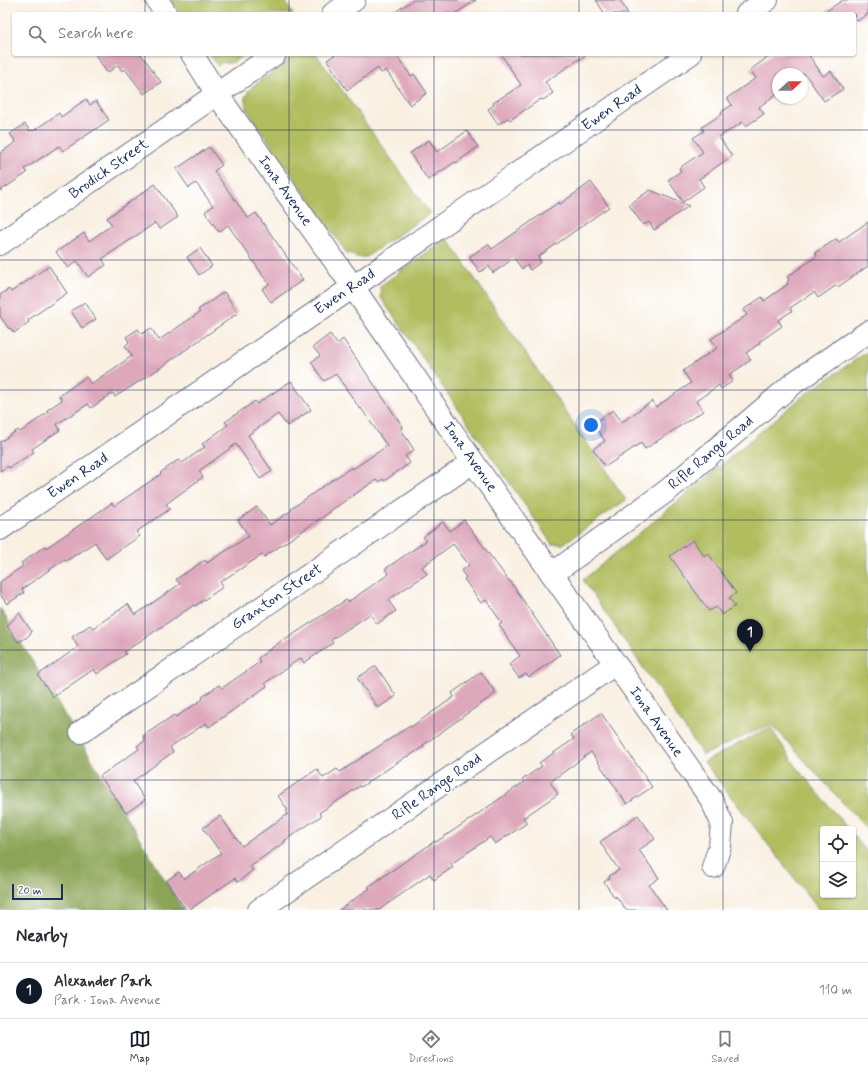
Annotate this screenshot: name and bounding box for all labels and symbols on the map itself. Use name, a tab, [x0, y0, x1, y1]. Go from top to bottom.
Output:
north arrow	[772, 68, 808, 104]
street label: Ewen Road	[578, 80, 646, 136]
street label: Brodick Street	[65, 134, 153, 204]
street label: Iona Avenue	[253, 152, 317, 230]
street label: Ewen Road	[311, 264, 379, 320]
street label: Rifle Range Road	[664, 411, 758, 495]
your location	[581, 415, 601, 435]
street label: Iona Avenue	[438, 418, 502, 496]
street label: Ewen Road	[44, 448, 112, 504]
street label: Granton Street	[228, 559, 326, 635]
pin: 1	[737, 619, 763, 652]
street label: Iona Avenue	[624, 683, 688, 761]
street label: Rifle Range Road	[388, 749, 486, 826]
scale bar	[12, 882, 63, 901]

